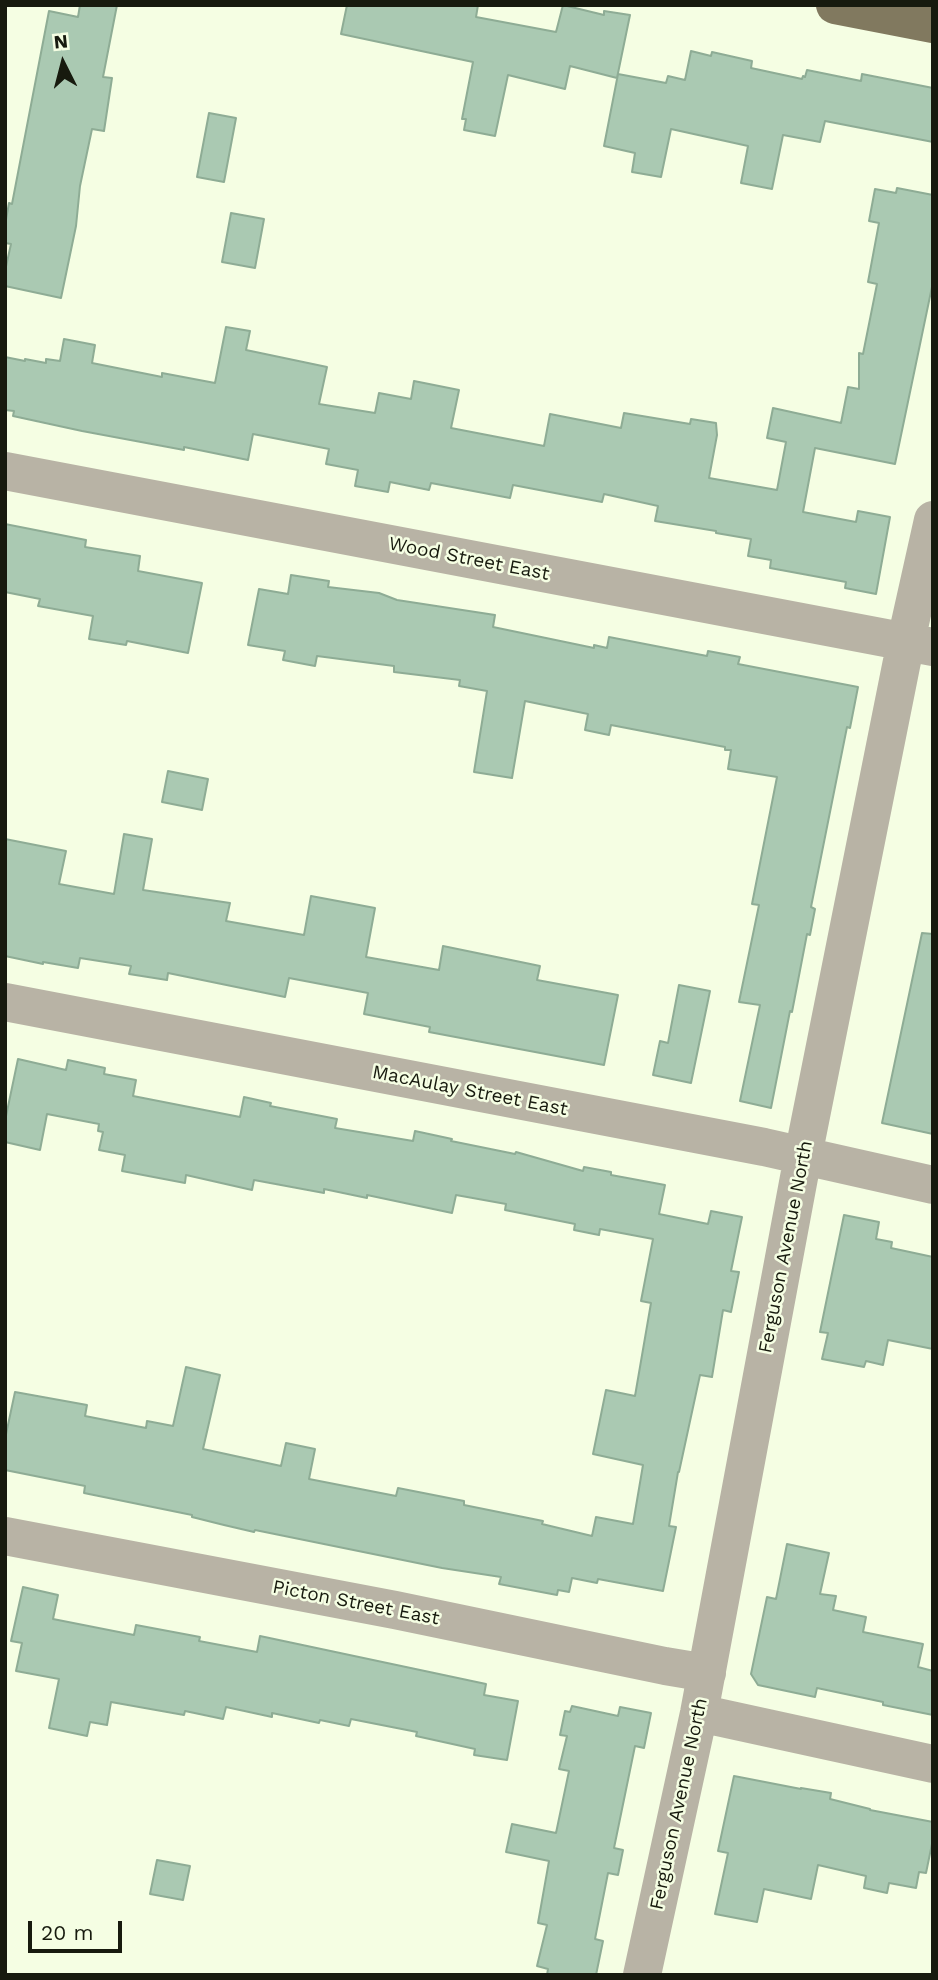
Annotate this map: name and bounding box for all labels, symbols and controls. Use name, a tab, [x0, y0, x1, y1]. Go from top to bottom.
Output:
north arrow	[28, 28, 98, 98]
text: N	[53, 29, 69, 54]
street label: Wood Street East	[387, 532, 551, 586]
street label: MacAulay Street East	[370, 1061, 570, 1121]
street label: Ferguson Avenue North	[754, 1139, 818, 1355]
street label: Picton Street East	[271, 1576, 441, 1630]
street label: Ferguson Avenue North	[645, 1696, 713, 1912]
scale bar	[32, 1906, 126, 1950]
text: 20 m	[41, 1920, 93, 1945]

